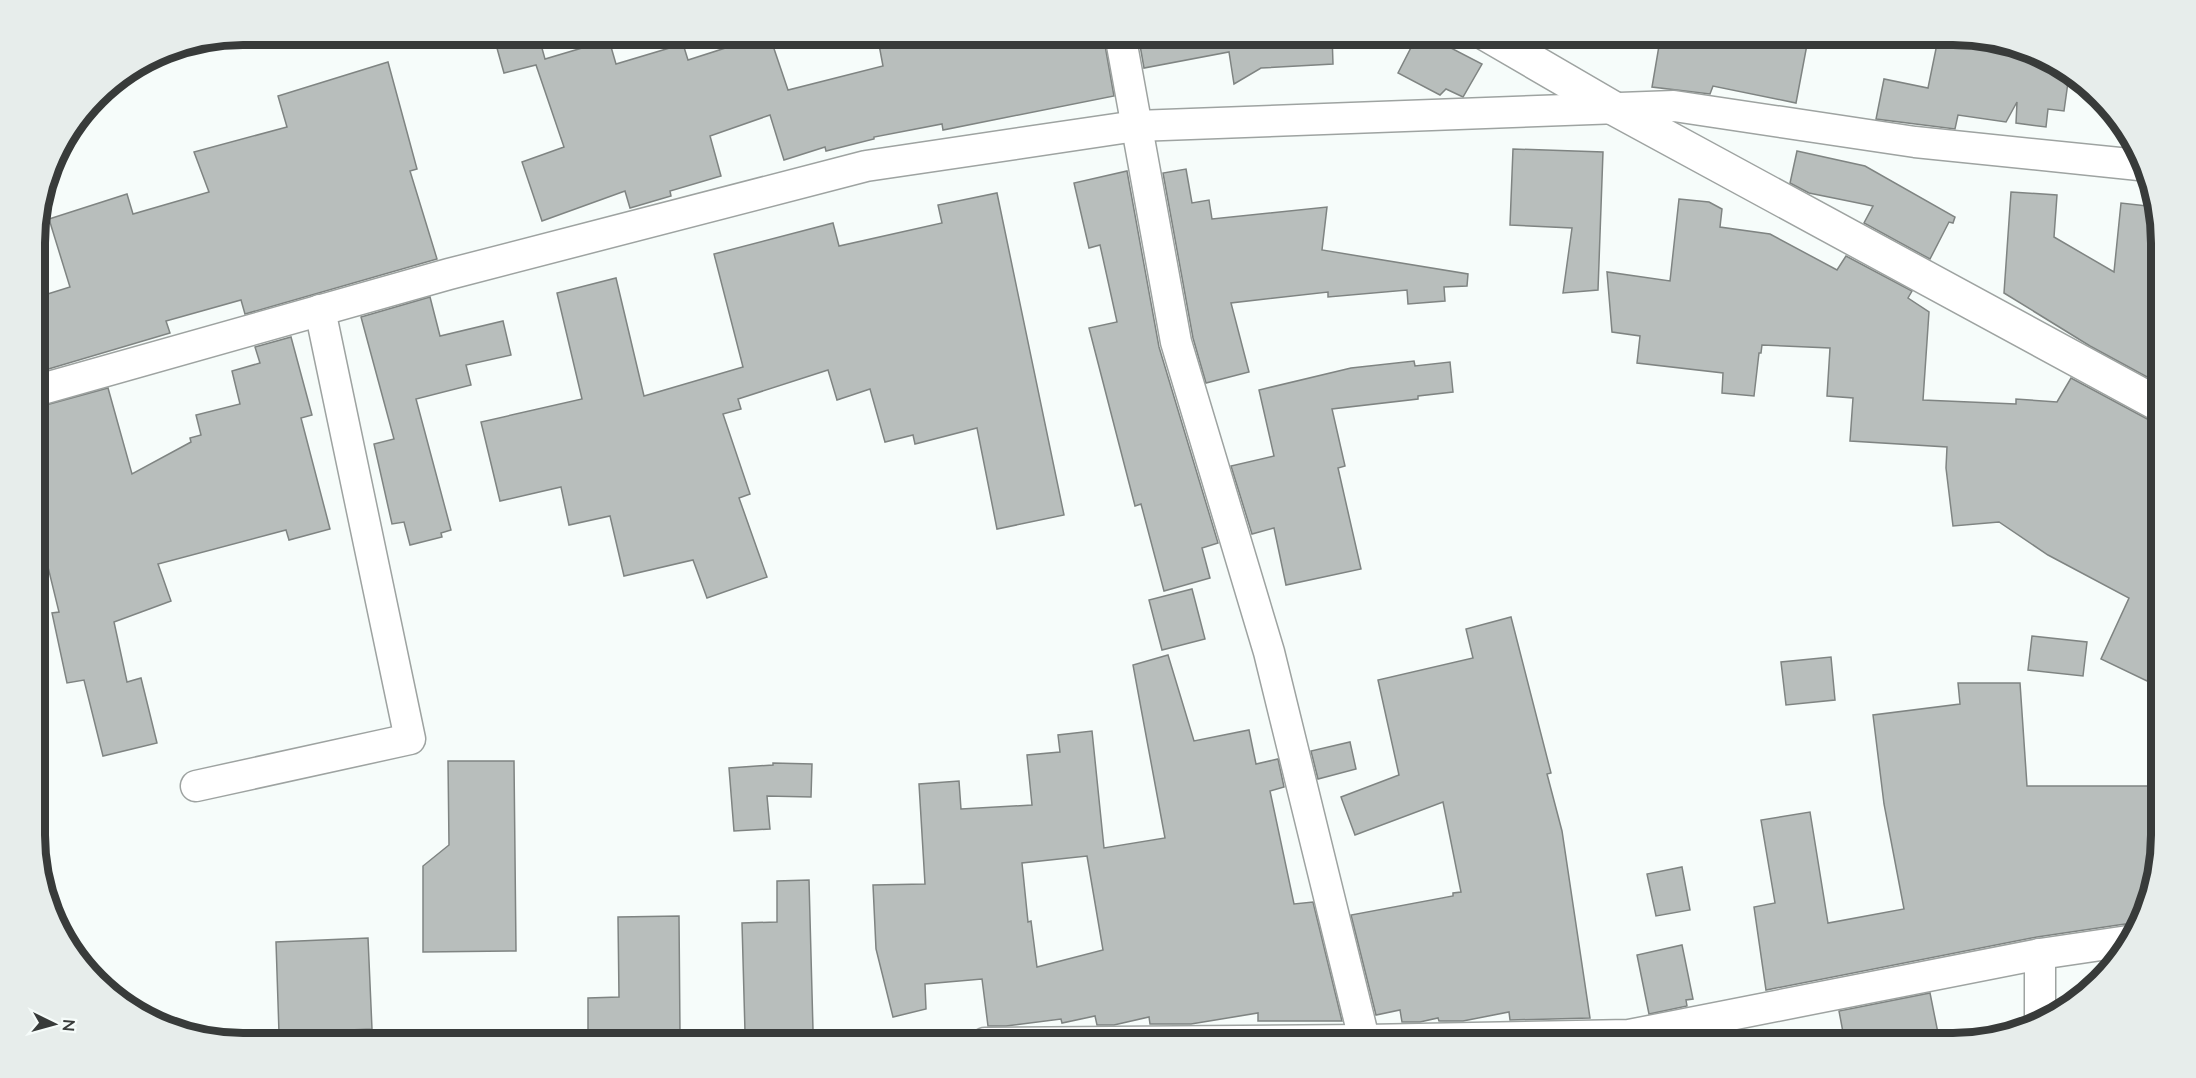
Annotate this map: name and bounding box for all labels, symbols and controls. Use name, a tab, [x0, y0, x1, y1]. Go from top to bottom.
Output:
north arrow	[24, 994, 84, 1054]
text: N	[59, 1018, 79, 1032]

